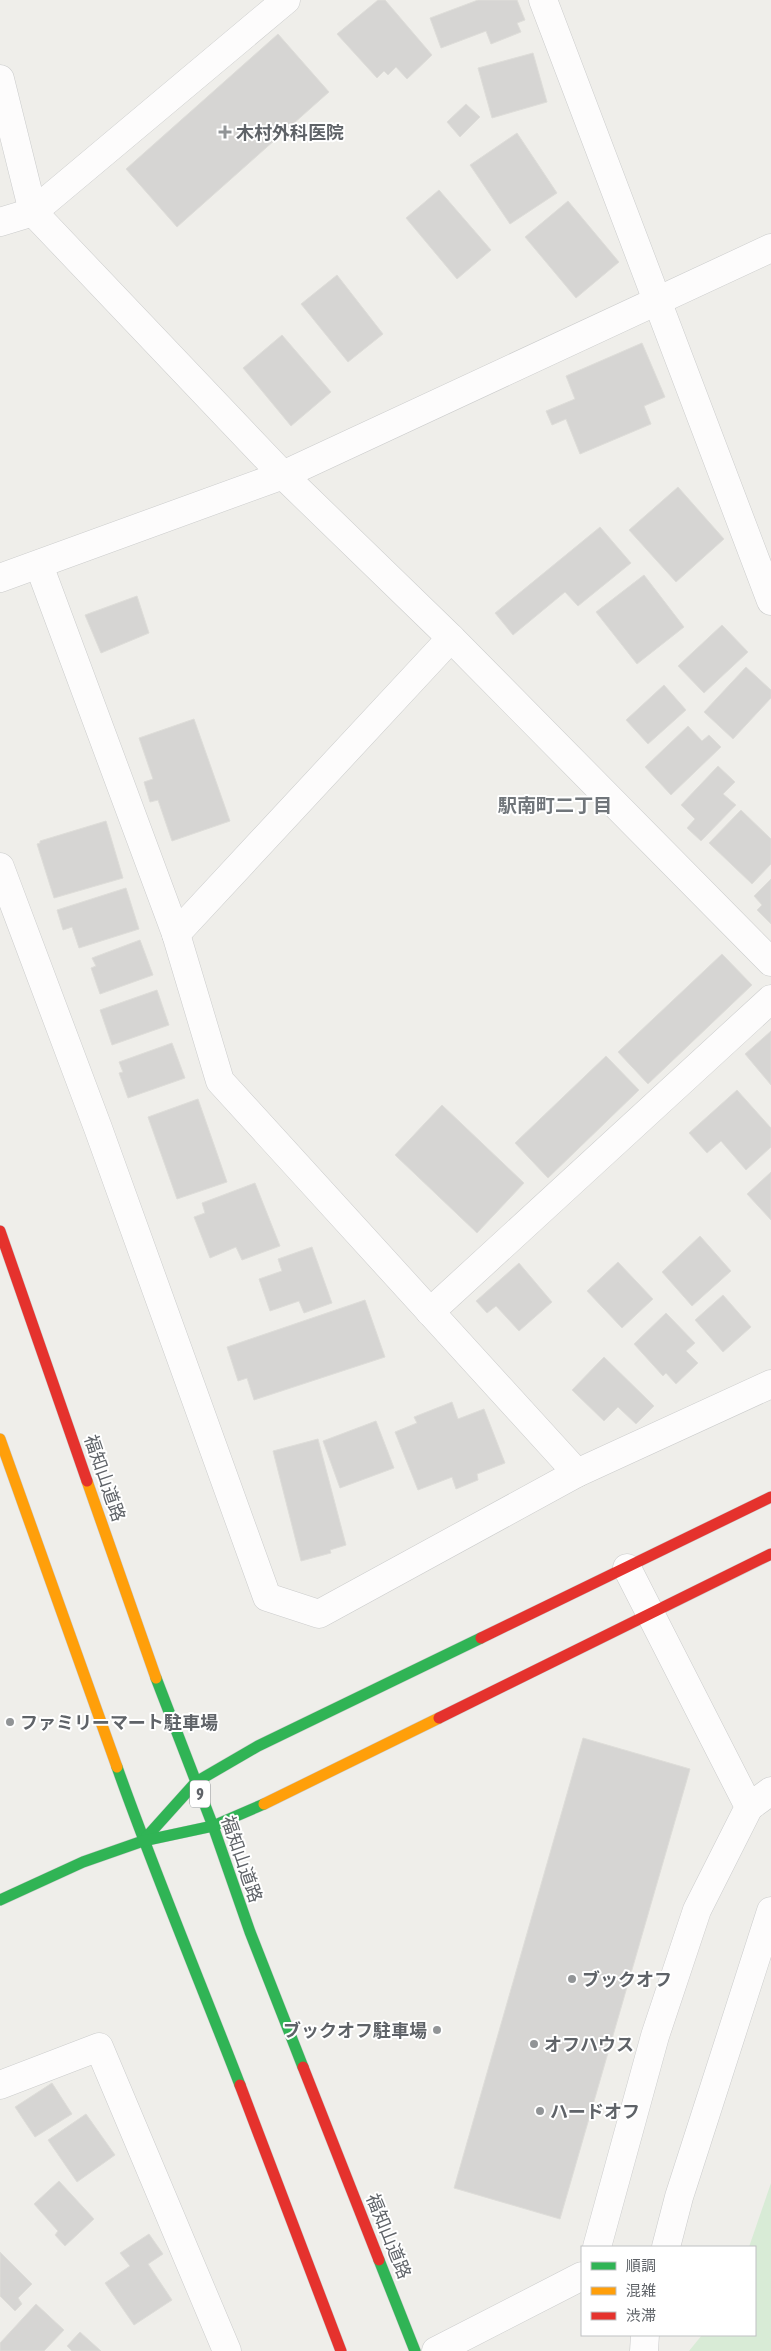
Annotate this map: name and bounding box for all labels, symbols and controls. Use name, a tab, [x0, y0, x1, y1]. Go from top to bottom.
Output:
place label: 木村外科医院	[236, 122, 344, 143]
marker: 木村外科医院	[218, 125, 232, 139]
district label: 駅南町二丁目	[498, 794, 612, 816]
street label: 福知山道路	[80, 1432, 130, 1524]
place label: ファミリーマート駐車場	[20, 1712, 218, 1733]
marker: ファミリーマート駐車場	[4, 1716, 16, 1728]
road number: 9	[190, 1780, 210, 1808]
street label: 福知山道路	[217, 1813, 267, 1905]
place label: ブックオフ	[582, 1969, 672, 1990]
marker: ブックオフ	[566, 1973, 578, 1985]
place label: ブックオフ駐車場	[283, 2020, 427, 2041]
marker: ブックオフ駐車場	[431, 2024, 443, 2036]
place label: オフハウス	[544, 2034, 634, 2055]
marker: オフハウス	[528, 2038, 540, 2050]
place label: ハードオフ	[550, 2101, 640, 2122]
marker: ハードオフ	[534, 2105, 546, 2117]
street label: 福知山道路	[362, 2190, 416, 2282]
legend	[581, 2246, 756, 2336]
text: 順調	[626, 2257, 656, 2274]
text: 混雑	[626, 2282, 656, 2299]
text: 渋滞	[626, 2307, 656, 2324]

